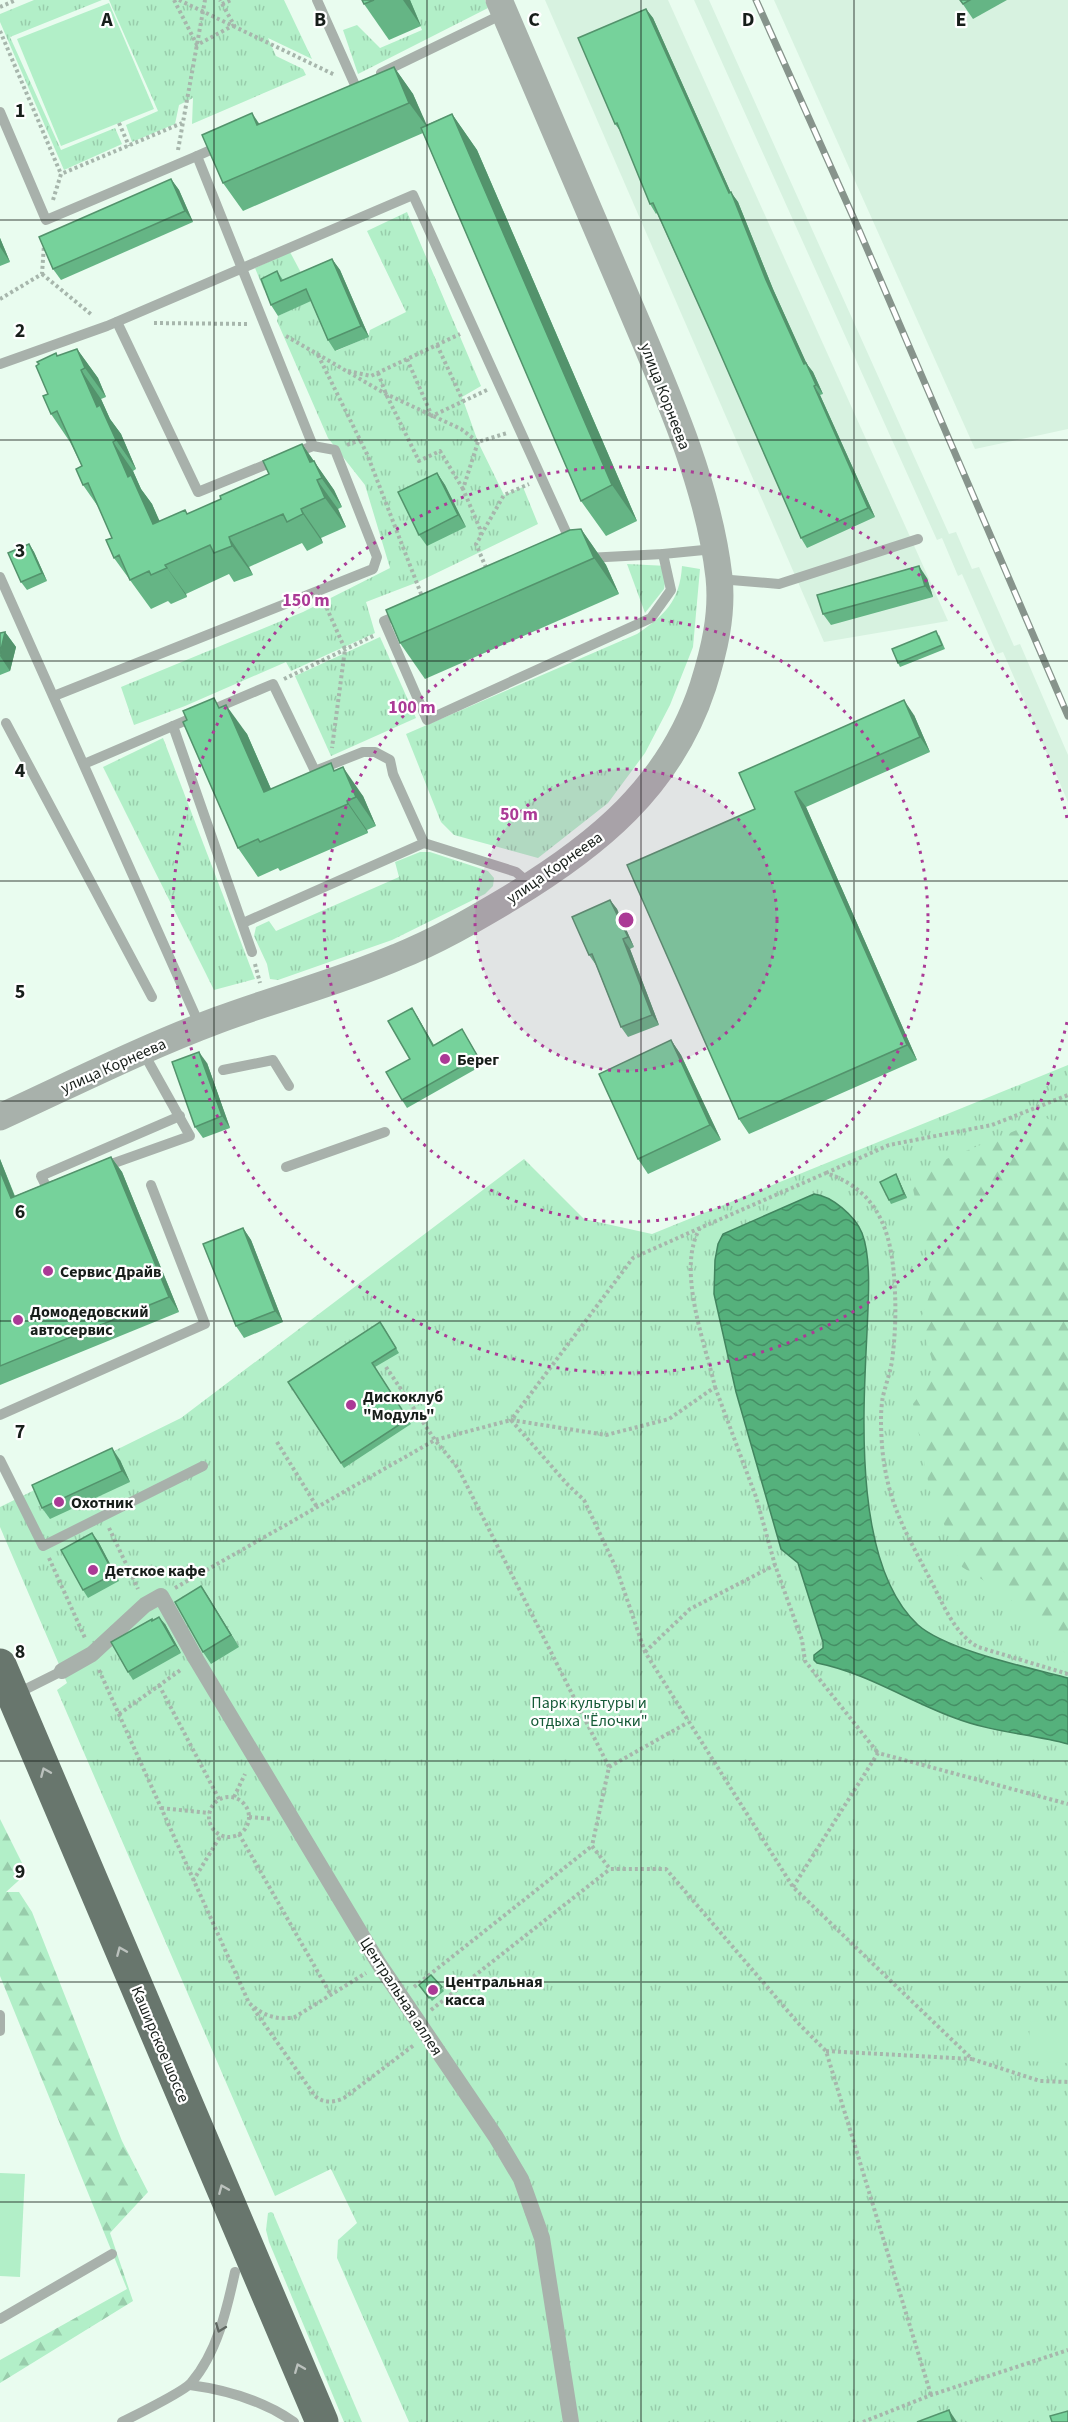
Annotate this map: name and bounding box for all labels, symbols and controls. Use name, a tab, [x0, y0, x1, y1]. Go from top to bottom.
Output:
text: A	[100, 6, 113, 34]
text: B	[314, 6, 326, 34]
text: C	[528, 6, 540, 34]
text: D	[742, 6, 754, 34]
text: E	[956, 6, 966, 34]
text: 1	[15, 97, 25, 125]
text: 2	[15, 317, 25, 345]
street label: улица Корнеева	[635, 340, 696, 453]
text: 3	[15, 537, 25, 565]
text: 150 m	[282, 588, 330, 613]
text: 100 m	[388, 695, 436, 720]
text: 4	[15, 757, 26, 785]
text: 50 m	[500, 802, 538, 827]
street label: улица Корнеева	[502, 826, 607, 909]
centre of rings	[616, 910, 636, 930]
text: 5	[15, 978, 25, 1006]
street label: улица Корнеева	[57, 1033, 169, 1099]
place label: Берег	[457, 1049, 499, 1071]
marker: Берег	[438, 1052, 452, 1066]
text: 6	[15, 1198, 25, 1226]
place label: Сервис Драйв	[60, 1261, 161, 1283]
marker: Сервис Драйв	[41, 1264, 55, 1278]
place label: Домодедовский автосервис	[30, 1301, 149, 1341]
marker: Домодедовский автосервис	[11, 1313, 25, 1327]
place label: Дискоклуб "Модуль"	[363, 1386, 443, 1426]
marker: Дискоклуб "Модуль"	[344, 1398, 358, 1412]
text: 7	[15, 1418, 25, 1446]
place label: Охотник	[71, 1492, 133, 1514]
marker: Охотник	[52, 1495, 66, 1509]
place label: Детское кафе	[105, 1560, 206, 1582]
marker: Детское кафе	[86, 1563, 100, 1577]
text: 8	[15, 1638, 25, 1666]
park label: Парк культуры и отдыха "Ёлочки"	[530, 1692, 648, 1732]
one-way arrow	[40, 1767, 52, 1778]
text: 9	[15, 1858, 25, 1886]
street label: Центральная аллея	[355, 1933, 448, 2060]
one-way arrow	[116, 1947, 128, 1958]
place label: Центральная касса	[445, 1971, 543, 2011]
street label: Каширское шоссе	[126, 1983, 195, 2106]
marker: Центральная касса	[426, 1983, 440, 1997]
one-way arrow	[218, 2184, 230, 2195]
one-way arrow	[215, 2322, 227, 2333]
one-way arrow	[294, 2363, 306, 2374]

